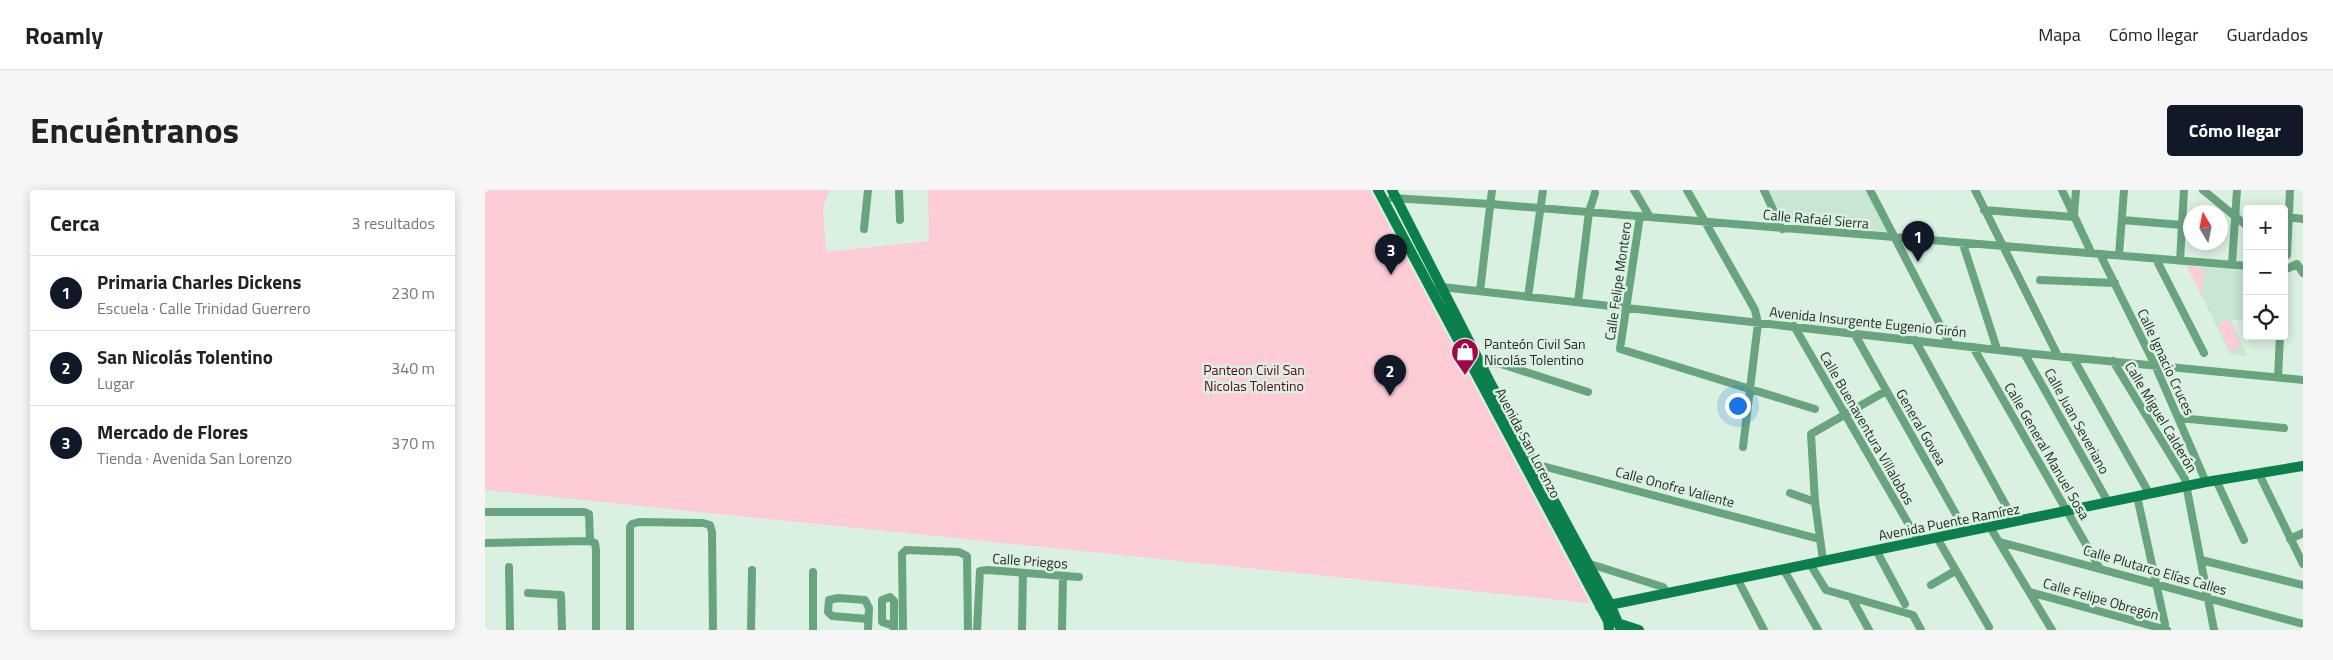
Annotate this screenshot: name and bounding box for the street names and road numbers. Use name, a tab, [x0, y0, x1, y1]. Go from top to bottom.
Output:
street label: Calle Rafaél Sierra	[1762, 203, 1870, 234]
street label: Calle Felipe Montero	[1599, 220, 1636, 342]
street label: Avenida Insurgente Eugenio Girón	[1768, 301, 1968, 342]
street label: Calle Ignacio Cruces	[2133, 305, 2200, 419]
street label: Calle Buenaventura Villalobos	[1815, 347, 1920, 508]
street label: Calle Miguel Calderón	[2120, 357, 2203, 476]
street label: Calle Juan Severiano	[2040, 364, 2115, 478]
street label: Calle General Manuel Sosa	[2000, 378, 2095, 523]
street label: Avenida San Lorenzo	[1491, 384, 1566, 502]
street label: General Govea	[1891, 385, 1952, 469]
street label: Calle Onofre Valiente	[1613, 461, 1737, 513]
street label: Avenida Puente Ramírez	[1876, 497, 2021, 546]
street label: Calle Plutarco Elías Calles	[2081, 539, 2229, 600]
street label: Calle Priegos	[992, 547, 1068, 574]
street label: Calle Felipe Obregón	[2041, 572, 2162, 625]

